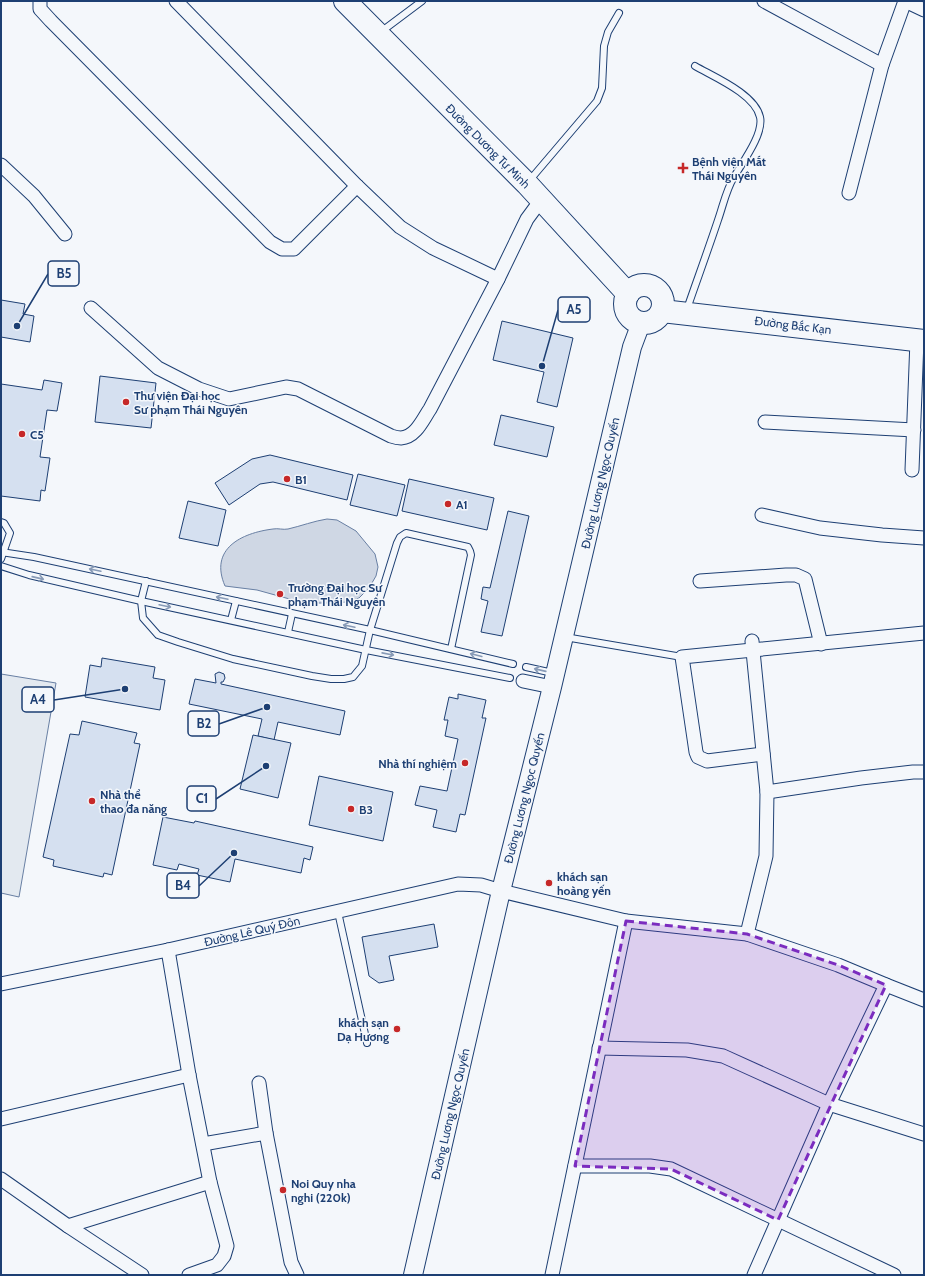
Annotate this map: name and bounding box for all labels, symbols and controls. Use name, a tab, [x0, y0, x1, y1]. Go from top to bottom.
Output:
street label: Đường Dương Tự Minh	[443, 101, 533, 191]
place label: Bệnh viện Mắt Thái Nguyên	[692, 154, 766, 183]
marker: Bệnh viện Mắt Thái Nguyên	[677, 162, 689, 174]
callout: B5	[48, 261, 79, 286]
text: B5	[56, 265, 72, 281]
callout: A5	[558, 297, 590, 322]
text: A5	[566, 301, 582, 317]
street label: Đường Bắc Kạn	[754, 313, 833, 337]
place label: Thư viện Đại học Sư phạm Thái Nguyên	[134, 388, 248, 417]
marker: Thư viện Đại học Sư phạm Thái Nguyên	[121, 397, 131, 407]
street label: Đường Lương Ngọc Quyến	[578, 416, 622, 550]
place label: C5	[30, 427, 44, 442]
marker: C5	[17, 429, 27, 439]
place label: B1	[295, 472, 307, 487]
marker: B1	[282, 474, 292, 484]
place label: A1	[456, 497, 468, 512]
marker: A1	[443, 499, 453, 509]
one-way arrow	[89, 566, 102, 574]
one-way arrow	[31, 574, 44, 582]
place label: Trường Đại học Sư phạm Thái Nguyên	[288, 580, 385, 609]
marker: Trường Đại học Sư phạm Thái Nguyên	[275, 589, 285, 599]
one-way arrow	[216, 594, 229, 602]
one-way arrow	[158, 603, 171, 611]
one-way arrow	[343, 621, 356, 629]
one-way arrow	[381, 650, 394, 658]
one-way arrow	[469, 650, 482, 658]
one-way arrow	[534, 666, 547, 673]
callout: A4	[22, 687, 54, 712]
text: A4	[30, 691, 46, 707]
callout: B2	[188, 711, 219, 736]
text: B2	[196, 715, 212, 731]
street label: Đường Lương Ngọc Quyến	[500, 731, 548, 865]
place label: Nhà thí nghiệm	[378, 756, 457, 771]
marker: Nhà thí nghiệm	[460, 758, 470, 768]
callout: C1	[187, 786, 216, 811]
place label: Nhà thể thao đa năng	[100, 787, 167, 816]
text: C1	[196, 790, 208, 806]
marker: Nhà thể thao đa năng	[87, 796, 97, 806]
place label: B3	[359, 802, 373, 817]
marker: B3	[346, 804, 356, 814]
place label: khách sạn hoàng yến	[557, 869, 611, 898]
callout: B4	[167, 873, 199, 898]
text: B4	[175, 877, 191, 893]
marker: khách sạn hoàng yến	[544, 878, 554, 888]
street label: Đường Lê Quý Đôn	[203, 913, 302, 949]
place label: khách sạn Dạ Hương	[337, 1015, 389, 1044]
marker: khách sạn Dạ Hương	[392, 1024, 402, 1034]
street label: Đường Lương Ngọc Quyến	[428, 1047, 472, 1181]
place label: Noi Quy nha nghi (220k)	[291, 1176, 356, 1205]
marker: Noi Quy nha nghi (220k)	[278, 1185, 288, 1195]

